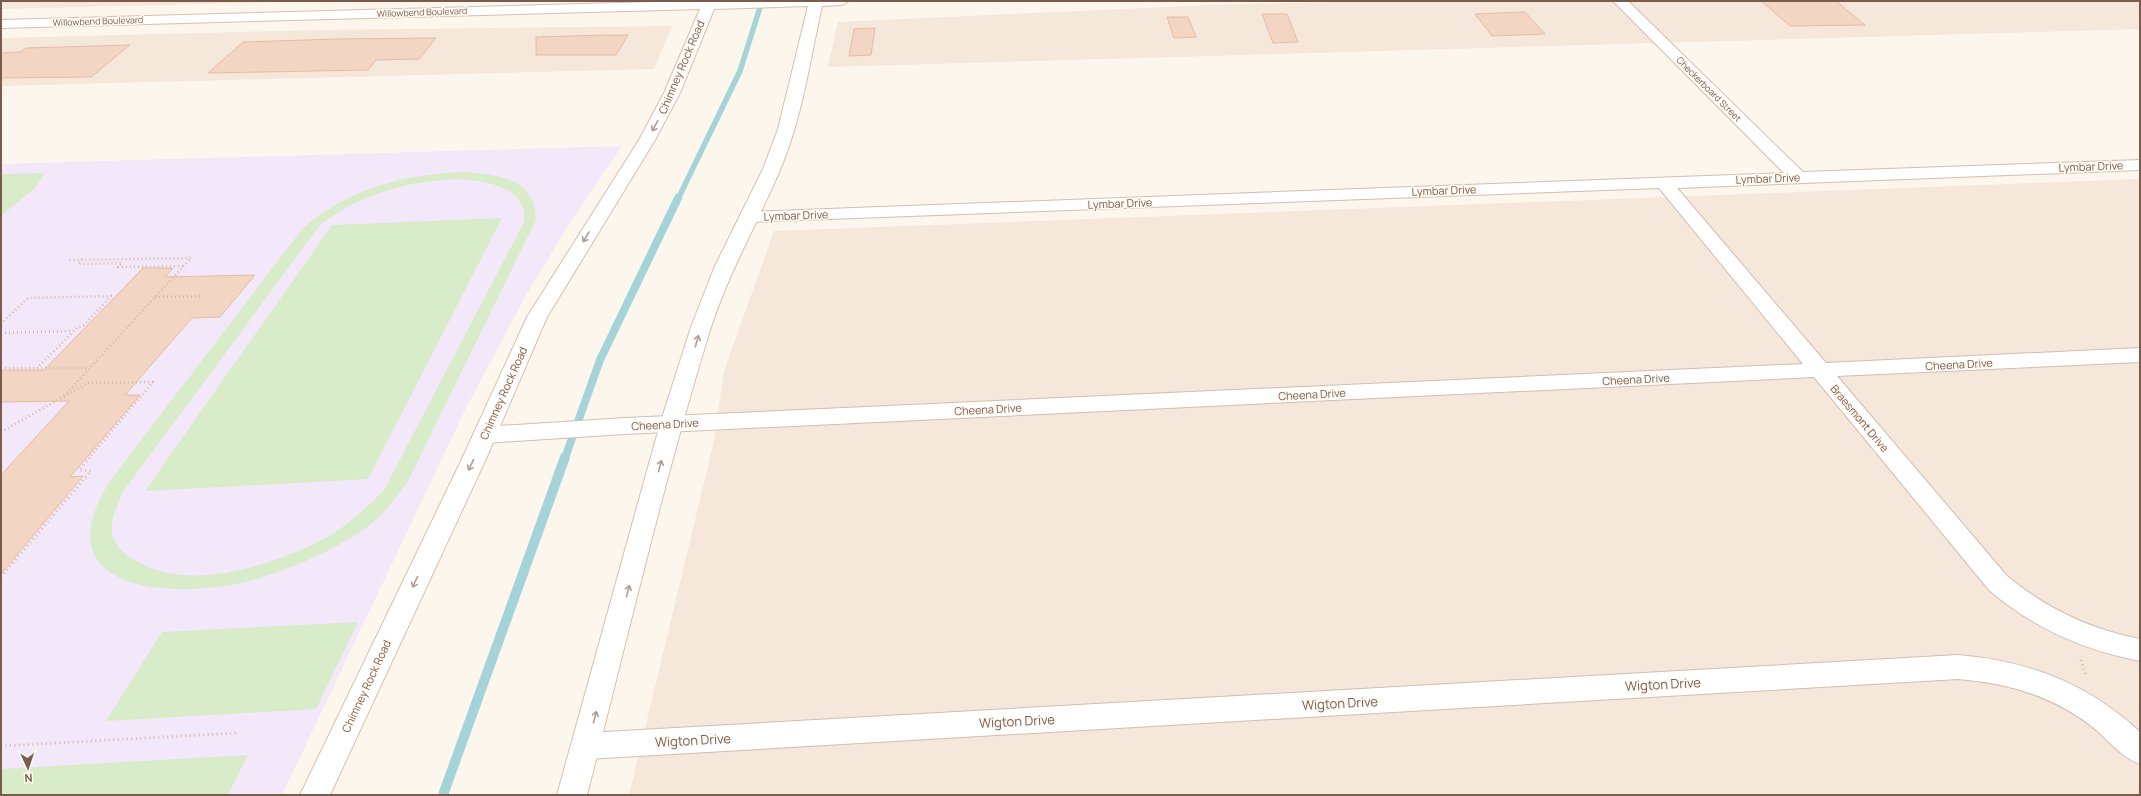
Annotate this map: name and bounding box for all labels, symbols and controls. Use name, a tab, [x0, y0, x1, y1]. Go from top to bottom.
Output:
street label: Willowbend Boulevard	[376, 4, 468, 20]
street label: Willowbend Boulevard	[52, 13, 144, 29]
street label: Chimney Rock Road	[654, 18, 708, 116]
street label: Checkerboard Street	[1674, 54, 1745, 125]
one-way arrow	[650, 120, 658, 132]
street label: Lymbar Drive	[2058, 157, 2124, 175]
street label: Lymbar Drive	[1735, 169, 1801, 187]
street label: Lymbar Drive	[1411, 181, 1477, 199]
street label: Lymbar Drive	[1087, 194, 1153, 212]
street label: Lymbar Drive	[763, 206, 829, 224]
one-way arrow	[582, 231, 590, 242]
one-way arrow	[694, 334, 701, 347]
street label: Chimney Rock Road	[476, 344, 530, 442]
street label: Cheena Drive	[1925, 355, 1994, 373]
street label: Cheena Drive	[1602, 370, 1671, 388]
street label: Braesmont Drive	[1827, 381, 1893, 455]
street label: Cheena Drive	[1278, 385, 1347, 403]
street label: Cheena Drive	[954, 400, 1023, 418]
street label: Cheena Drive	[631, 415, 700, 433]
one-way arrow	[467, 458, 474, 470]
one-way arrow	[657, 459, 665, 472]
one-way arrow	[411, 576, 418, 588]
one-way arrow	[624, 585, 632, 598]
street label: Chimney Rock Road	[338, 637, 394, 735]
street label: Wigton Drive	[1625, 673, 1702, 695]
street label: Wigton Drive	[1302, 692, 1379, 714]
street label: Wigton Drive	[979, 710, 1056, 732]
one-way arrow	[591, 711, 599, 724]
street label: Wigton Drive	[655, 729, 732, 751]
north arrow	[8, 748, 48, 788]
text: N	[24, 771, 33, 786]

